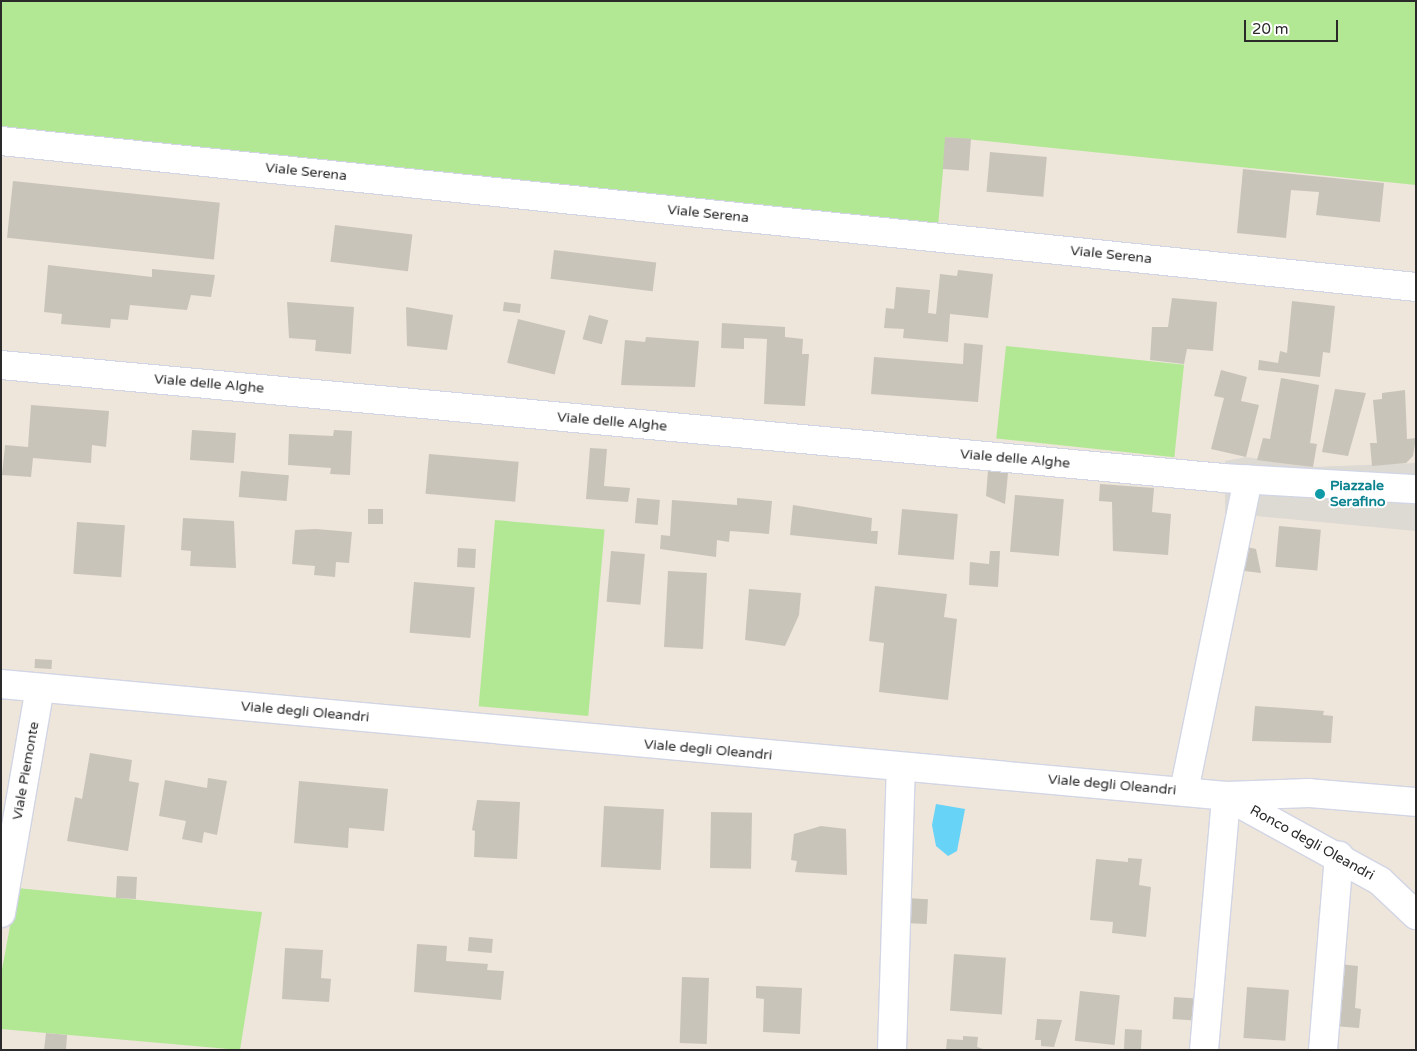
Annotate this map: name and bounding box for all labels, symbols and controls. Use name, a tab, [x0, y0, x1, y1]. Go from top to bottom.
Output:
scale bar	[1247, 10, 1341, 42]
text: 20 m	[1252, 20, 1289, 38]
street label: Viale Serena	[264, 159, 348, 185]
street label: Viale Serena	[666, 201, 750, 227]
street label: Viale Serena	[1069, 242, 1153, 268]
street label: Viale delle Alghe	[153, 371, 265, 397]
street label: Viale delle Alghe	[556, 409, 668, 435]
street label: Viale delle Alghe	[959, 446, 1071, 472]
place label: Piazzale Serafino	[1330, 478, 1386, 511]
marker: Piazzale Serafino	[1314, 488, 1326, 500]
street label: Viale degli Oleandri	[240, 698, 370, 726]
street label: Viale Piemonte	[9, 721, 43, 821]
street label: Viale degli Oleandri	[643, 736, 773, 764]
street label: Viale degli Oleandri	[1047, 771, 1177, 799]
street label: Ronco degli Oleandri	[1247, 802, 1377, 884]

